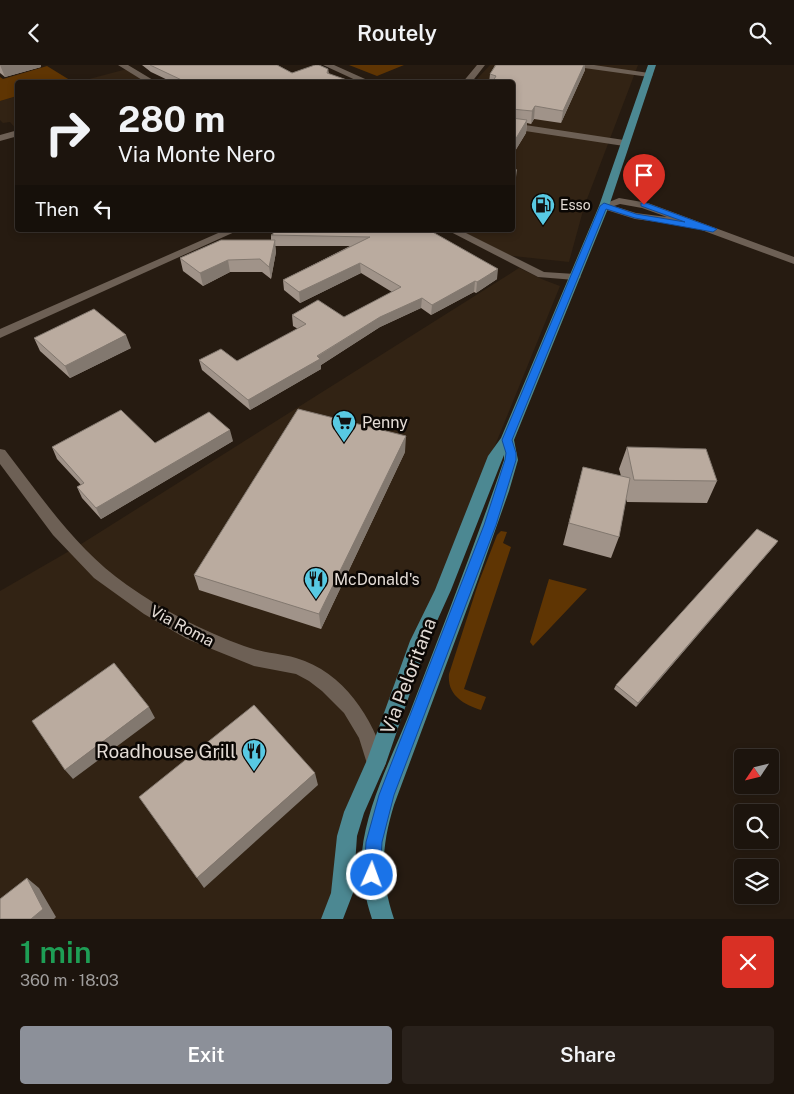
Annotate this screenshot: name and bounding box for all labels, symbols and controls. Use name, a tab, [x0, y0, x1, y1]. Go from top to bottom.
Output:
icon: back	[20, 19, 48, 47]
icon: search	[746, 19, 774, 47]
text: Routely	[357, 20, 437, 46]
text: 280 m	[118, 99, 225, 140]
icon: right	[35, 100, 100, 165]
text: Via Monte Nero	[118, 141, 275, 167]
pin	[623, 154, 665, 205]
icon: arrive	[630, 161, 658, 189]
fuel station icon: Esso	[530, 192, 556, 226]
icon: left	[89, 195, 117, 223]
place label: Esso	[560, 197, 591, 213]
text: Then	[35, 198, 79, 220]
supermarket icon: Penny	[331, 409, 357, 443]
place label: Penny	[362, 413, 408, 432]
restaurant icon: McDonald's	[303, 566, 329, 600]
place label: McDonald's	[334, 570, 420, 589]
street label: Via Roma	[147, 601, 217, 651]
street label: Via Peloritana	[376, 615, 440, 737]
restaurant icon: Roadhouse Grill	[241, 738, 267, 772]
place label: Roadhouse Grill	[96, 740, 236, 762]
north arrow	[734, 749, 779, 794]
map controls	[734, 749, 779, 904]
button: search	[734, 804, 779, 849]
position arrow	[345, 848, 397, 900]
button: layers	[734, 859, 779, 904]
text: 1 min	[20, 934, 91, 970]
button: close	[722, 936, 774, 988]
text: 360 m · 18:03	[20, 971, 119, 990]
button: Exit	[20, 1026, 392, 1084]
button: Share	[402, 1026, 774, 1084]

